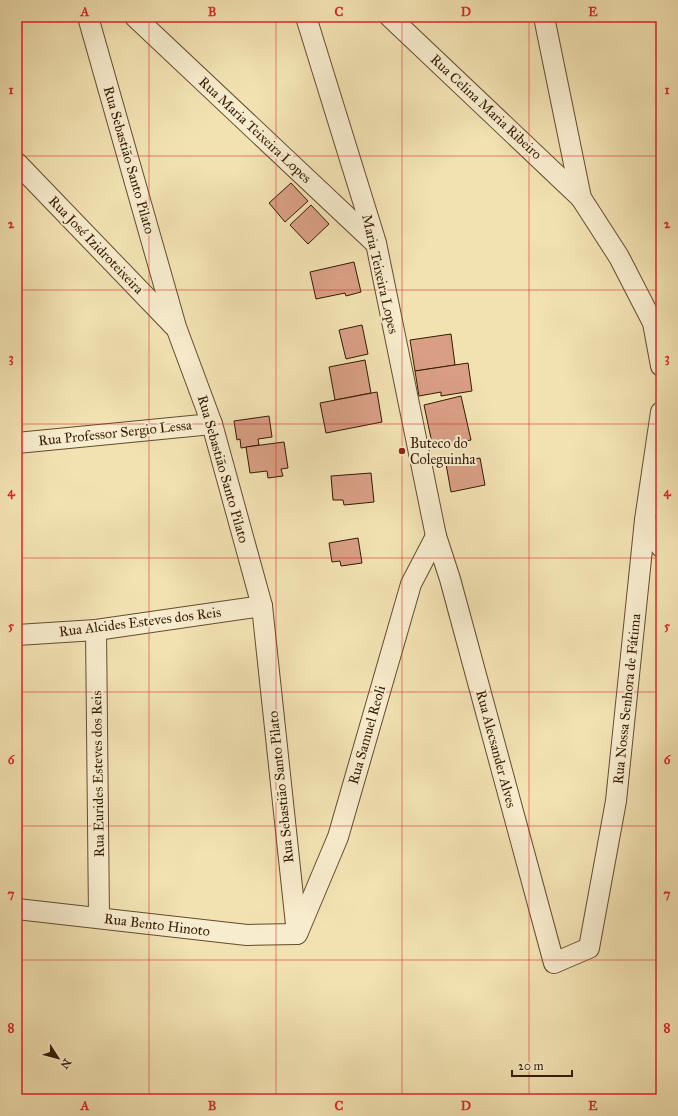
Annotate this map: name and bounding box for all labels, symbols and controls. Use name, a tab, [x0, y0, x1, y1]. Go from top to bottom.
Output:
text: A	[80, 4, 90, 20]
text: B	[208, 4, 217, 20]
text: C	[335, 4, 344, 20]
text: D	[461, 4, 471, 20]
text: E	[588, 4, 598, 20]
street label: Rua Celina Maria Ribeiro	[427, 51, 545, 163]
street label: Rua Maria Teixeira Lopes	[195, 73, 315, 187]
text: 1	[8, 82, 14, 98]
text: 1	[664, 82, 670, 98]
street label: Rua Sebastião Santo Pilato	[100, 84, 158, 236]
street label: Rua José Izidroteixeira	[44, 192, 147, 298]
street label: Maria Teixeira Lopes	[358, 213, 402, 335]
text: 2	[8, 216, 15, 232]
text: 2	[664, 216, 671, 232]
text: 3	[8, 350, 14, 366]
text: 3	[664, 350, 670, 366]
street label: Rua Sebastião Santo Pilato	[194, 393, 252, 545]
street label: Rua Professor Sergio Lessa	[37, 416, 193, 450]
place label: Buteco do Coleguinha	[410, 435, 476, 468]
marker: Buteco do Coleguinha	[397, 446, 407, 456]
text: 4	[7, 484, 15, 500]
text: 4	[663, 484, 671, 500]
street label: Rua Alcides Esteves dos Reis	[58, 604, 222, 640]
street label: Rua Nossa Senhora de Fátima	[610, 613, 644, 785]
text: 5	[8, 618, 15, 634]
text: 5	[664, 618, 671, 634]
street label: Rua Samuel Reoli	[345, 683, 389, 786]
street label: Rua Alecsander Alves	[472, 688, 520, 810]
street label: Rua Eurides Esteves dos Reis	[88, 690, 108, 858]
street label: Rua Sebastião Santo Pilato	[265, 710, 297, 864]
text: 6	[8, 752, 16, 768]
text: 6	[664, 752, 672, 768]
text: 7	[8, 886, 15, 902]
text: 7	[664, 886, 671, 902]
street label: Rua Bento Hinoto	[103, 910, 211, 940]
text: 8	[8, 1020, 15, 1036]
text: 8	[664, 1020, 671, 1036]
north arrow	[38, 1038, 78, 1078]
scale bar	[512, 1052, 572, 1078]
text: N	[57, 1056, 74, 1072]
text: 20 m	[518, 1059, 544, 1073]
text: A	[80, 1098, 90, 1114]
text: B	[208, 1098, 217, 1114]
text: C	[335, 1098, 344, 1114]
text: D	[461, 1098, 471, 1114]
text: E	[588, 1098, 598, 1114]

